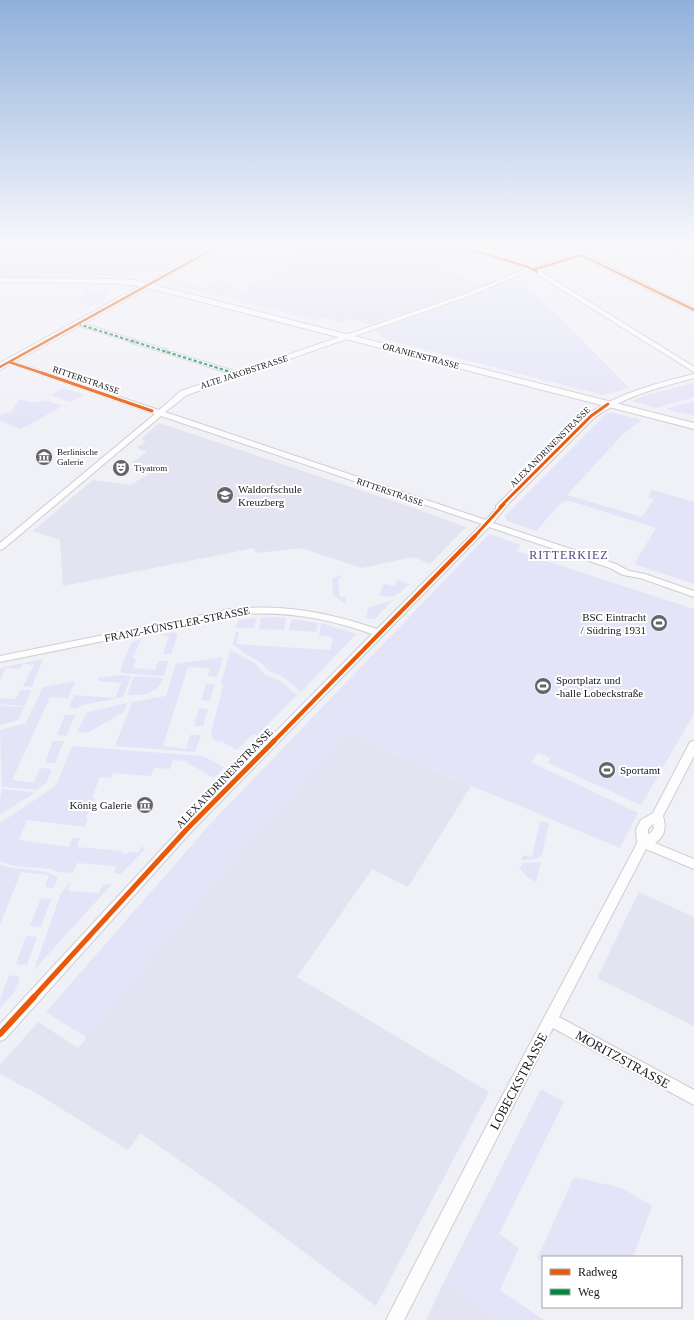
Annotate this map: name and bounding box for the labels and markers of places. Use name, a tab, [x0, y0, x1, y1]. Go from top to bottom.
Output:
museum icon: Berlinische Galerie	[34, 447, 54, 467]
place label: Berlinische Galerie	[57, 447, 98, 467]
theatre icon: Tiyatrom	[111, 458, 131, 478]
place label: Tiyatrom	[134, 463, 167, 473]
place label: Waldorfschule Kreuzberg	[238, 483, 302, 508]
school or university icon: Waldorfschule Kreuzberg	[215, 485, 235, 505]
place label: BSC Eintracht / Südring 1931	[581, 611, 646, 636]
sports icon: BSC Eintracht / Südring 1931	[649, 613, 669, 633]
place label: Sportplatz und -halle Lobeckstraße	[556, 674, 643, 699]
sports icon: Sportplatz und -halle Lobeckstraße	[533, 676, 553, 696]
sports icon: Sportamt	[597, 760, 617, 780]
place label: Sportamt	[620, 764, 660, 776]
museum icon: König Galerie	[135, 795, 155, 815]
place label: König Galerie	[69, 799, 132, 811]

